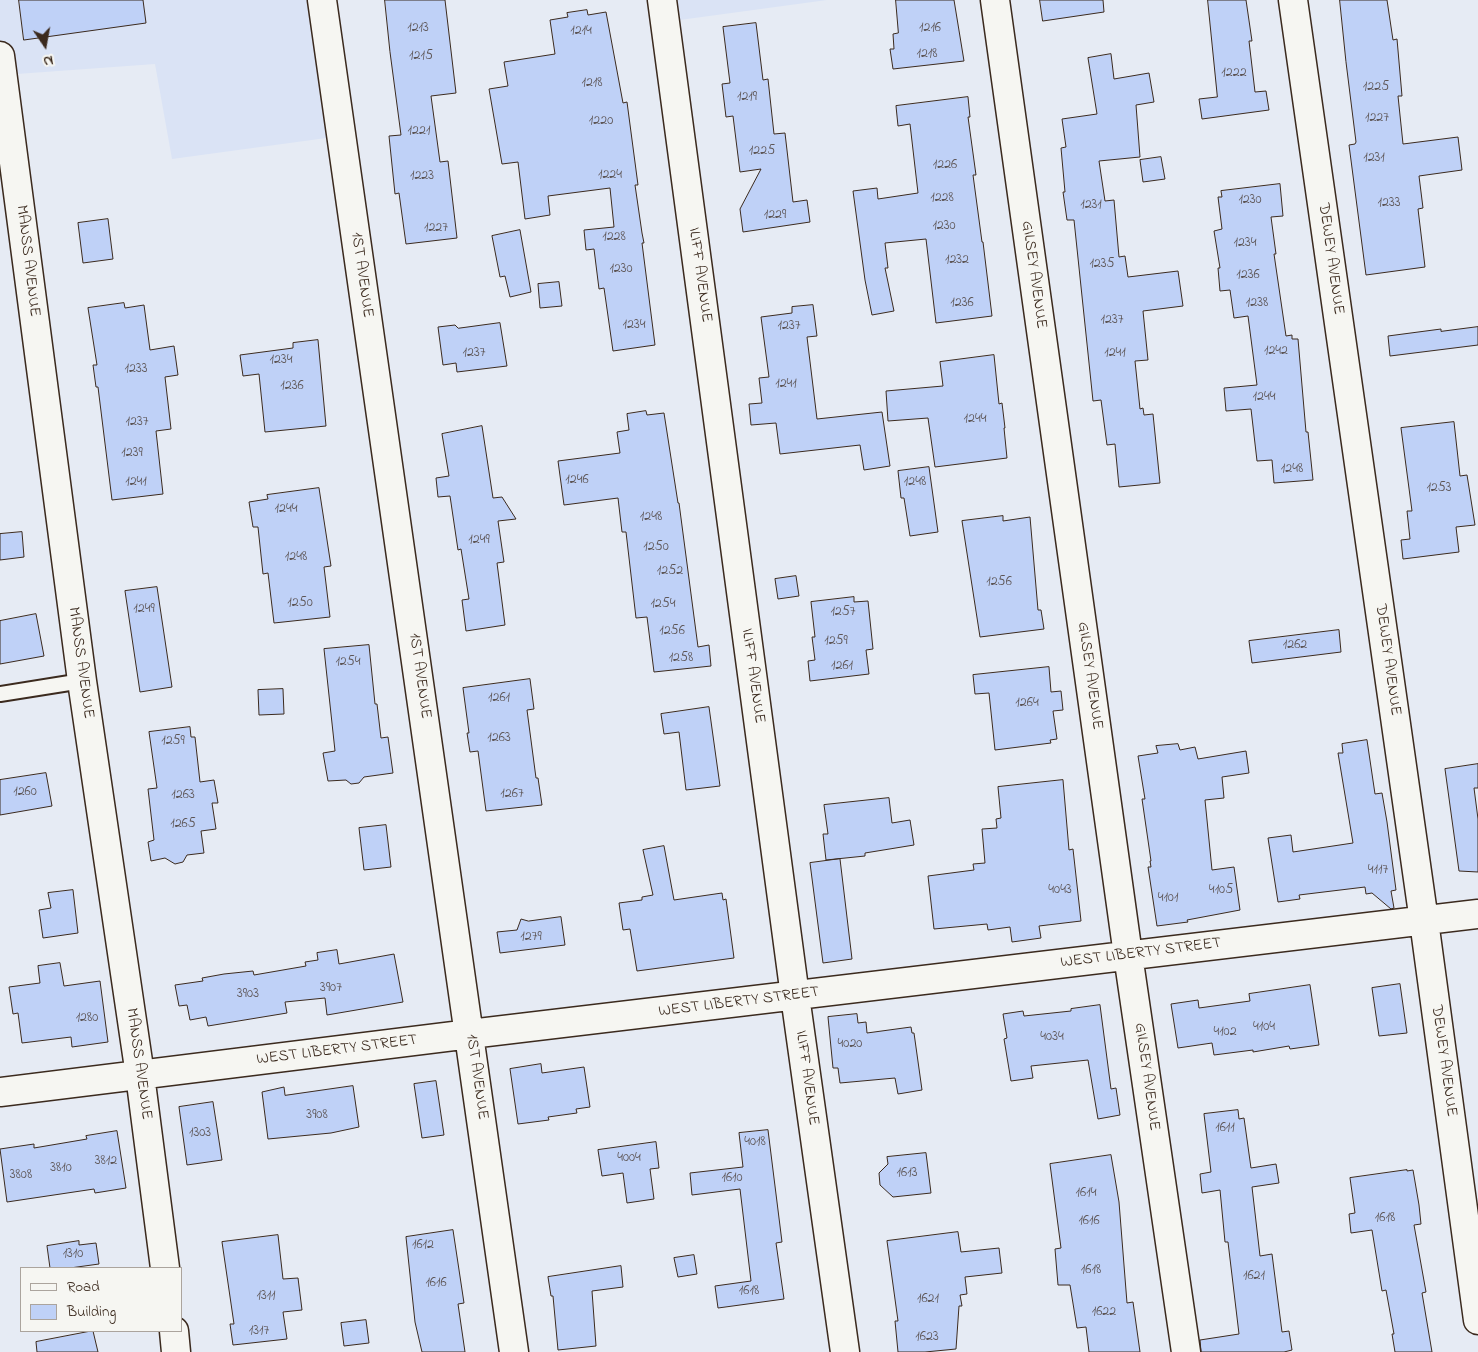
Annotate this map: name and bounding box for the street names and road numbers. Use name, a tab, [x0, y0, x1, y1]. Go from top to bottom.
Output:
street label: DEWEY AVENUE	[1313, 202, 1347, 316]
street label: MANSS AVENUE	[11, 204, 43, 318]
street label: GILSEY AVENUE	[1016, 220, 1050, 330]
street label: ILIFF AVENUE	[683, 226, 715, 324]
street label: 1ST AVENUE	[345, 231, 377, 319]
street label: DEWEY AVENUE	[1370, 603, 1404, 717]
street label: MANSS AVENUE	[63, 606, 97, 720]
street label: GILSEY AVENUE	[1072, 621, 1106, 731]
street label: ILIFF AVENUE	[736, 627, 768, 725]
street label: 1ST AVENUE	[403, 632, 435, 720]
street label: WEST LIBERTY STREET	[1059, 935, 1223, 973]
street label: WEST LIBERTY STREET	[657, 984, 821, 1022]
street label: DEWEY AVENUE	[1426, 1004, 1460, 1118]
street label: MANSS AVENUE	[121, 1007, 155, 1121]
street label: GILSEY AVENUE	[1129, 1022, 1163, 1132]
street label: ILIFF AVENUE	[790, 1029, 822, 1127]
street label: WEST LIBERTY STREET	[255, 1032, 419, 1070]
street label: 1ST AVENUE	[460, 1033, 492, 1121]

